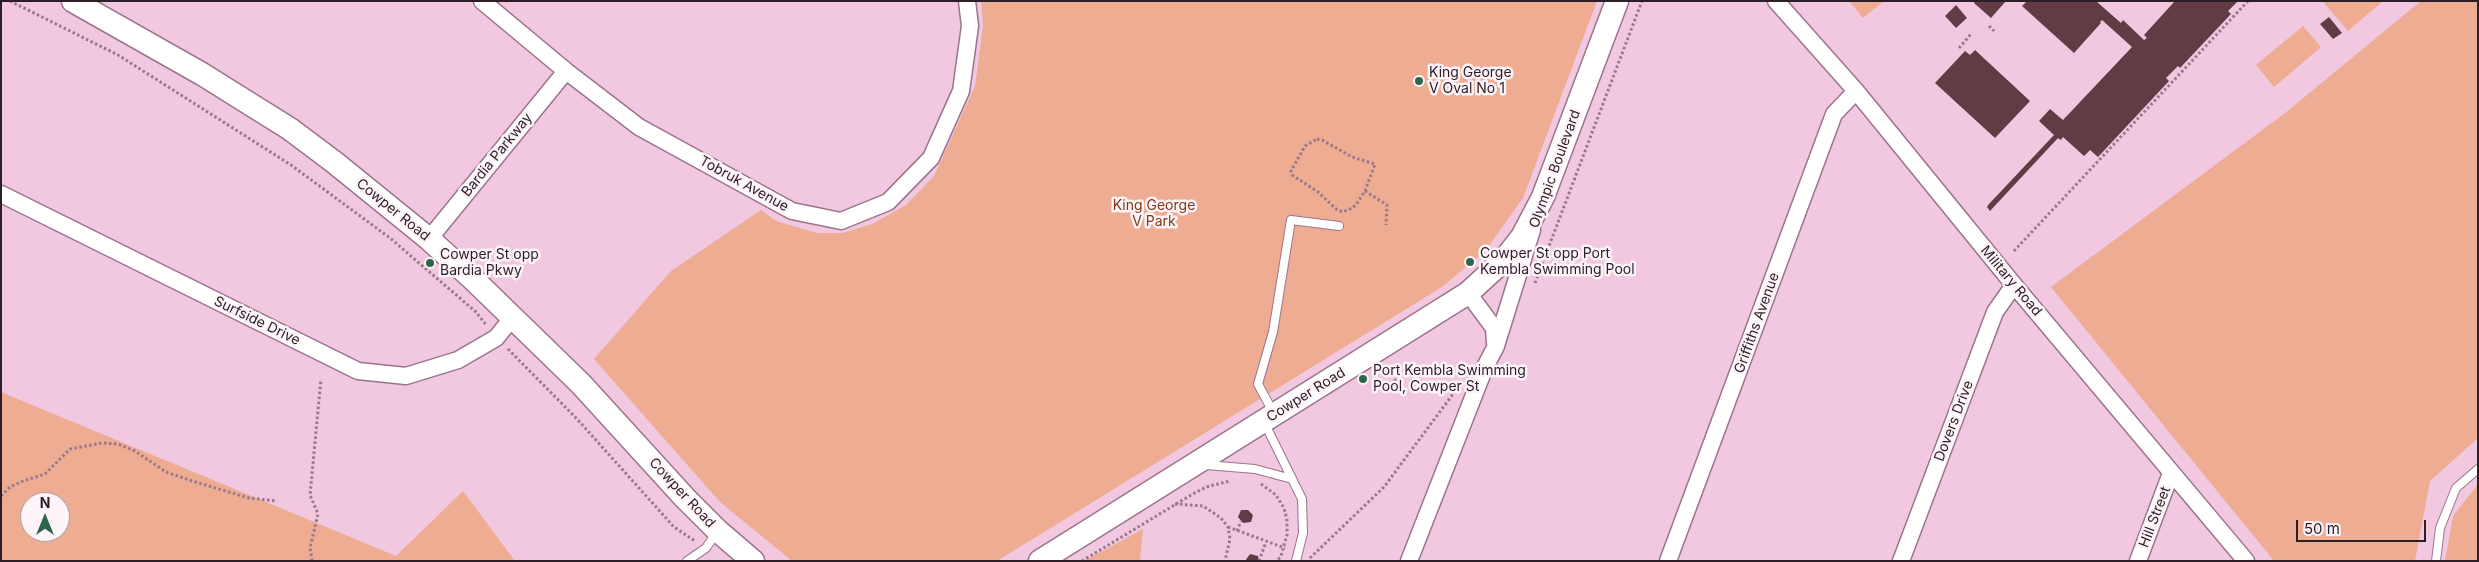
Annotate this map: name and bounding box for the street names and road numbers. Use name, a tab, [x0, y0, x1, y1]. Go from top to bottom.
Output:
street label: Olympic Boulevard	[1526, 108, 1584, 230]
street label: Bardia Parkway	[458, 110, 536, 200]
street label: Tobruk Avenue	[697, 153, 791, 215]
street label: Cowper Road	[353, 175, 433, 245]
street label: Military Road	[1977, 243, 2045, 319]
street label: Griffiths Avenue	[1731, 270, 1783, 376]
street label: Surfside Drive	[211, 293, 303, 349]
street label: Cowper Road	[1264, 364, 1348, 426]
street label: Dovers Drive	[1931, 378, 1977, 464]
street label: Cowper Road	[645, 455, 719, 531]
street label: Hill Street	[2136, 484, 2174, 550]

